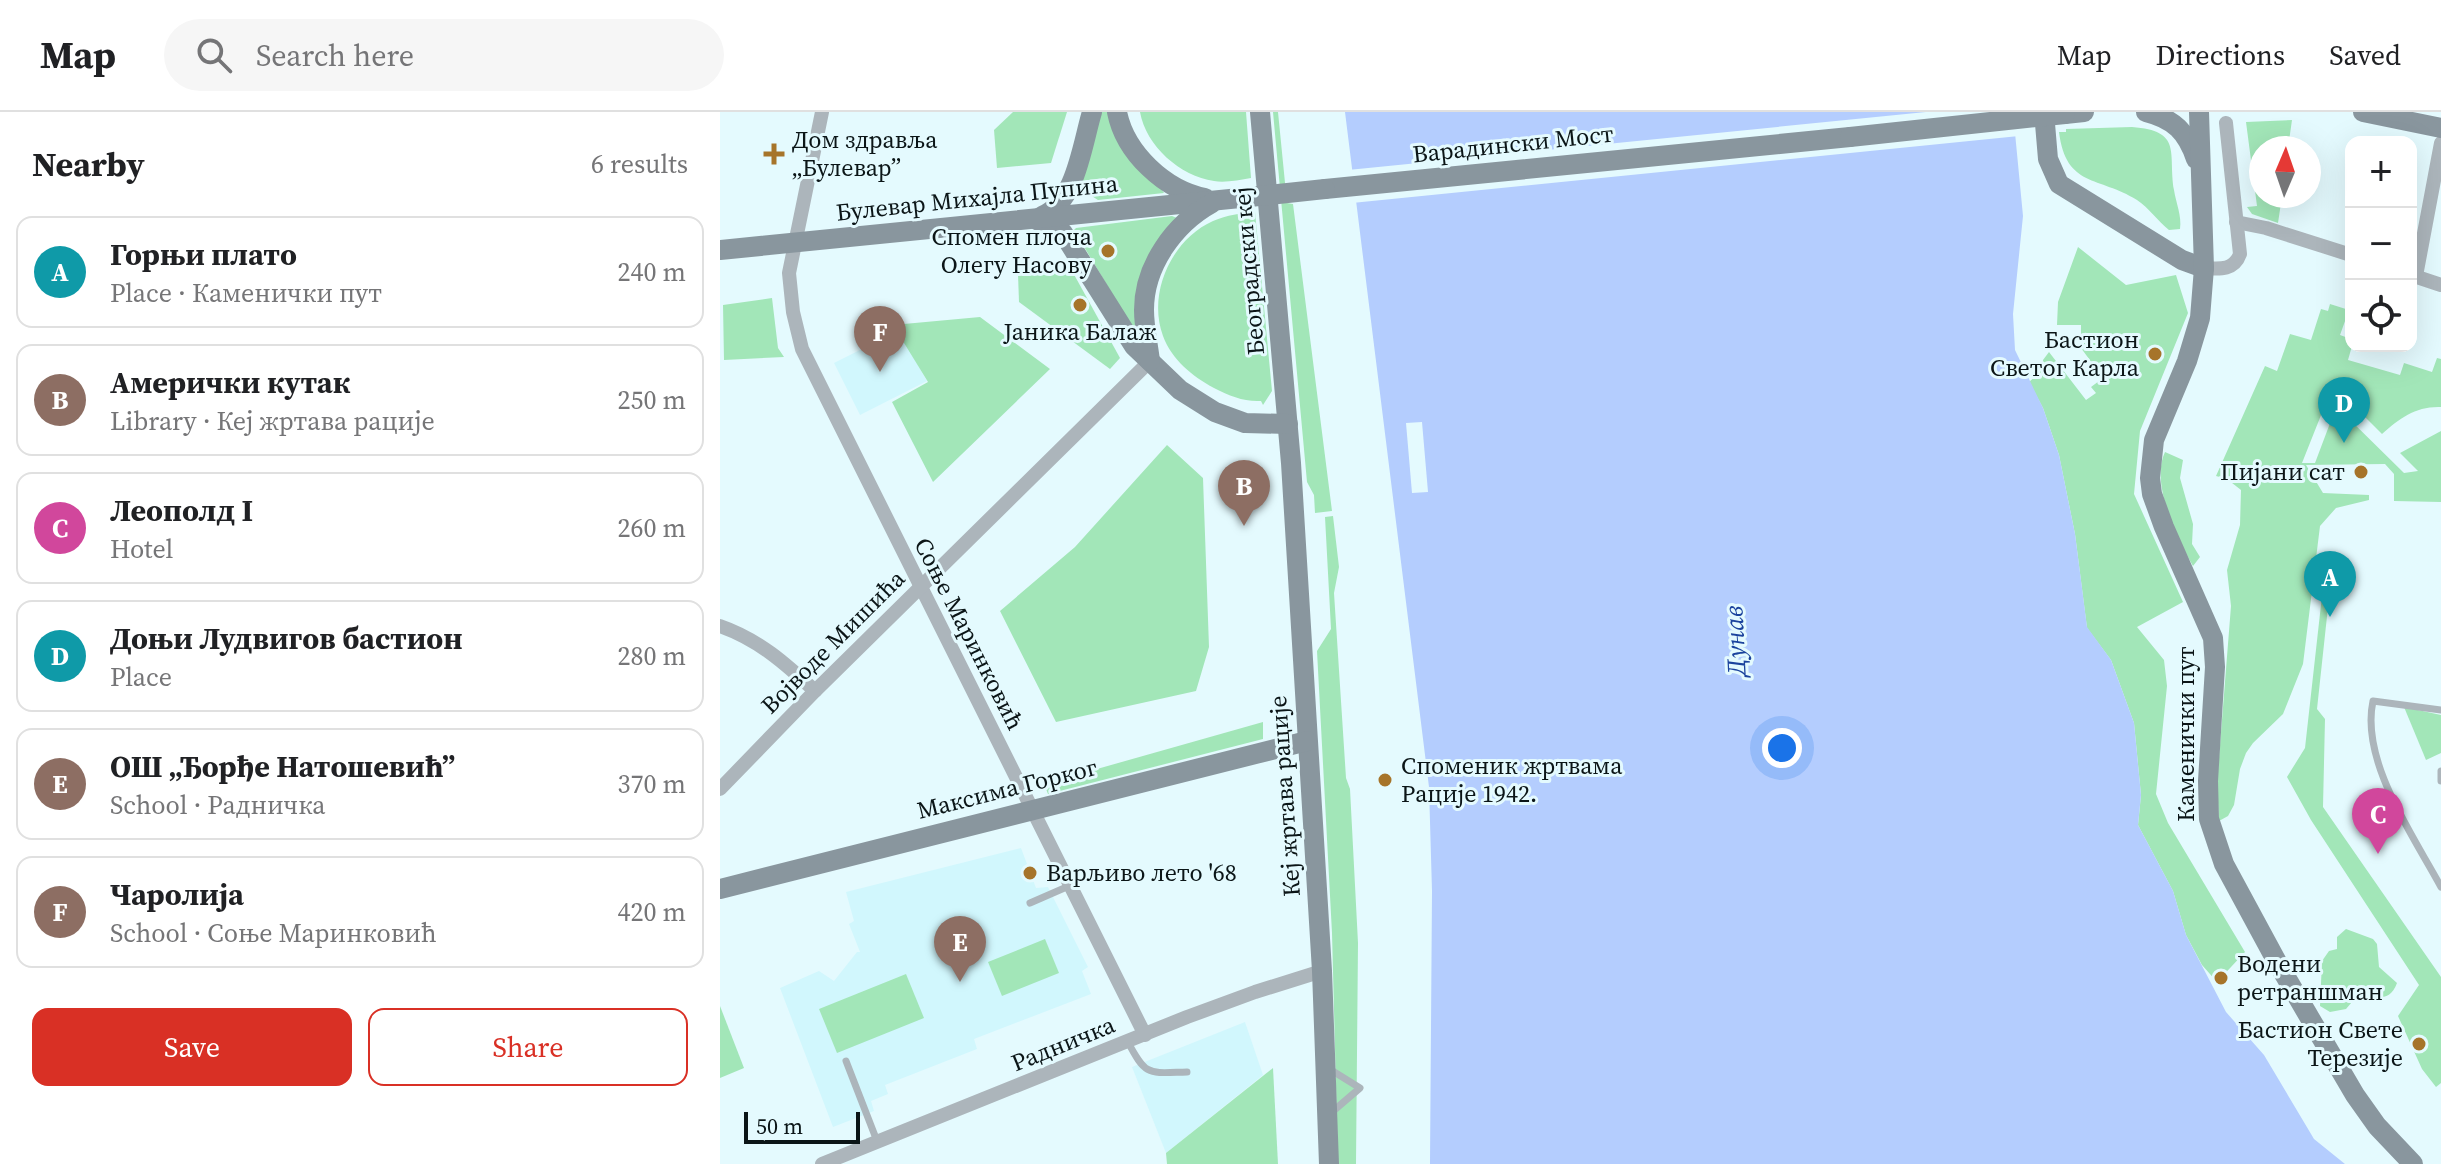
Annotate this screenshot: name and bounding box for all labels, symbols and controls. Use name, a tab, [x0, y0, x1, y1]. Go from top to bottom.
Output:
search box	[164, 19, 724, 91]
text: Map	[40, 29, 116, 81]
icon: search	[192, 33, 236, 77]
text: Search here	[256, 35, 414, 76]
text: Map	[2057, 36, 2112, 74]
text: Directions	[2156, 36, 2285, 74]
text: Saved	[2329, 36, 2401, 74]
street label: Варадински Мост	[1411, 117, 1615, 170]
place label: Дом здравља „Булевар”	[792, 123, 938, 184]
north arrow	[2249, 136, 2321, 208]
map controls	[2345, 136, 2417, 352]
button: +	[2345, 136, 2417, 208]
text: Nearby	[32, 141, 145, 187]
marker: Дом здравља „Булевар”	[763, 143, 785, 165]
text: 6 results	[591, 146, 688, 182]
street label: Булевар Михајла Пупина	[834, 166, 1120, 229]
street label: Београдски кеј	[1225, 186, 1272, 356]
button: −	[2345, 208, 2417, 280]
place label: Спомен плоча Олегу Насову	[931, 220, 1093, 281]
text: Горњи плато	[110, 234, 297, 275]
marker: Спомен плоча Олегу Насову	[1099, 242, 1117, 260]
text: A	[51, 254, 69, 290]
text: 240 m	[618, 254, 686, 290]
text: Place · Каменички пут	[110, 275, 382, 311]
button: locate	[2345, 280, 2417, 352]
marker: Јаника Балаж	[1071, 296, 1089, 314]
pin: F	[854, 306, 906, 372]
place label: Јаника Балаж	[1002, 315, 1157, 348]
place label: Бастион Светог Карла	[1990, 323, 2140, 384]
marker: Бастион Светог Карла	[2146, 345, 2164, 363]
text: Амерички кутак	[110, 362, 350, 403]
pin: D	[2318, 377, 2370, 443]
text: B	[52, 382, 68, 418]
text: 250 m	[618, 382, 686, 418]
text: Library · Кеј жртава рације	[110, 403, 435, 439]
place label: Пијани сат	[2220, 455, 2345, 488]
pin: B	[1218, 460, 1270, 526]
marker: Пијани сат	[2352, 463, 2370, 481]
text: Леополд I	[110, 490, 253, 531]
text: C	[52, 510, 68, 546]
text: 260 m	[618, 510, 686, 546]
text: Hotel	[110, 531, 173, 567]
street label: Соње Маринковић	[907, 532, 1032, 736]
pin: A	[2304, 551, 2356, 617]
street label: Војводе Мишића	[753, 562, 912, 721]
water label: Дунав	[1715, 604, 1755, 680]
text: Доњи Лудвигов бастион	[110, 618, 463, 659]
text: D	[51, 638, 69, 674]
text: 280 m	[618, 638, 686, 674]
street label: Каменички пут	[2169, 646, 2202, 822]
text: Place	[110, 659, 172, 695]
street label: Кеј жртава рације	[1261, 694, 1308, 898]
your location	[1762, 728, 1802, 768]
text: ОШ „Ђорђе Натошевић”	[110, 746, 455, 787]
place label: Споменик жртвама Рације 1942.	[1401, 749, 1623, 810]
street label: Максима Горког	[913, 750, 1101, 827]
text: E	[52, 766, 68, 802]
text: 370 m	[618, 766, 686, 802]
marker: Споменик жртвама Рације 1942.	[1376, 771, 1394, 789]
text: School · Радничка	[110, 787, 325, 823]
pin: C	[2352, 788, 2404, 854]
place label: Варљиво лето '68	[1046, 856, 1237, 889]
marker: Варљиво лето '68	[1021, 864, 1039, 882]
text: Чаролија	[110, 874, 244, 915]
text: F	[52, 894, 68, 930]
text: 420 m	[618, 894, 686, 930]
text: School · Соње Маринковић	[110, 915, 437, 951]
pin: E	[934, 916, 986, 982]
place label: Водени ретраншман	[2237, 947, 2383, 1008]
marker: Водени ретраншман	[2212, 969, 2230, 987]
button: Save	[32, 1008, 352, 1086]
button: Share	[368, 1008, 688, 1086]
street label: Радничка	[1006, 1008, 1120, 1079]
place label: Бастион Свете Терезије	[2238, 1013, 2403, 1074]
marker: Бастион Свете Терезије	[2410, 1035, 2428, 1053]
scale bar	[744, 1108, 860, 1144]
text: 50 m	[756, 1111, 803, 1141]

